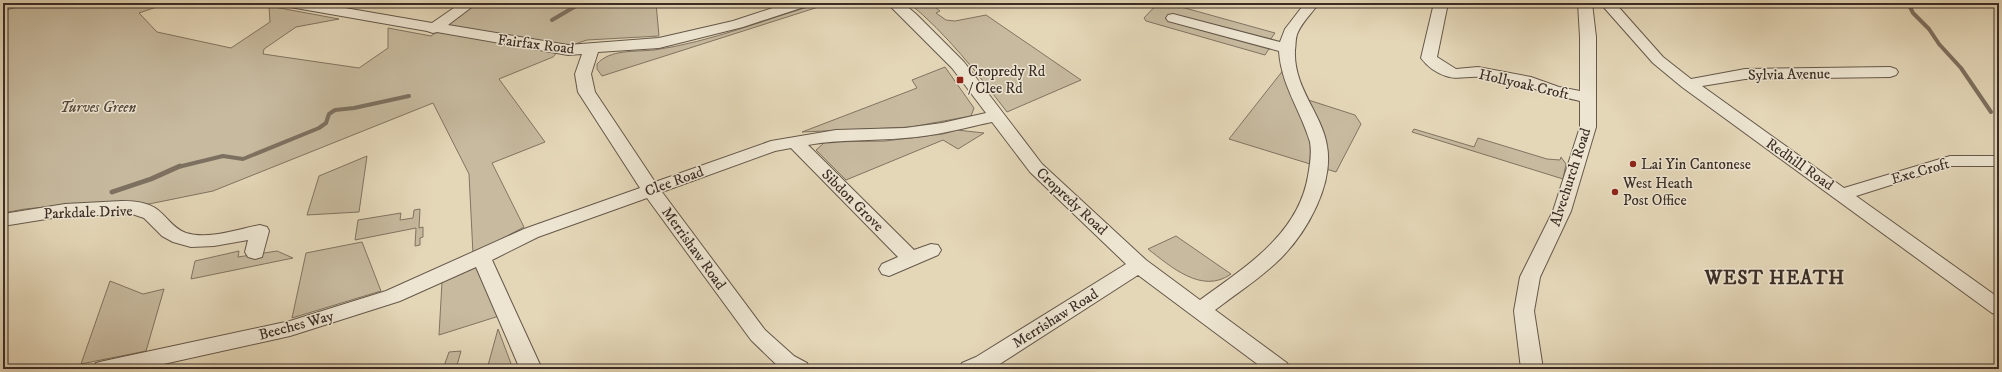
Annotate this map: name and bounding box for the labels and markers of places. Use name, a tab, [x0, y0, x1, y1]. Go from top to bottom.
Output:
place label: Cropredy Rd / Clee Rd	[968, 62, 1046, 98]
marker: Cropredy Rd / Clee Rd	[955, 75, 965, 85]
place label: Lai Yin Cantonese	[1641, 155, 1751, 174]
marker: Lai Yin Cantonese	[1628, 159, 1638, 169]
place label: West Heath Post Office	[1622, 174, 1693, 210]
marker: West Heath Post Office	[1610, 187, 1620, 197]

